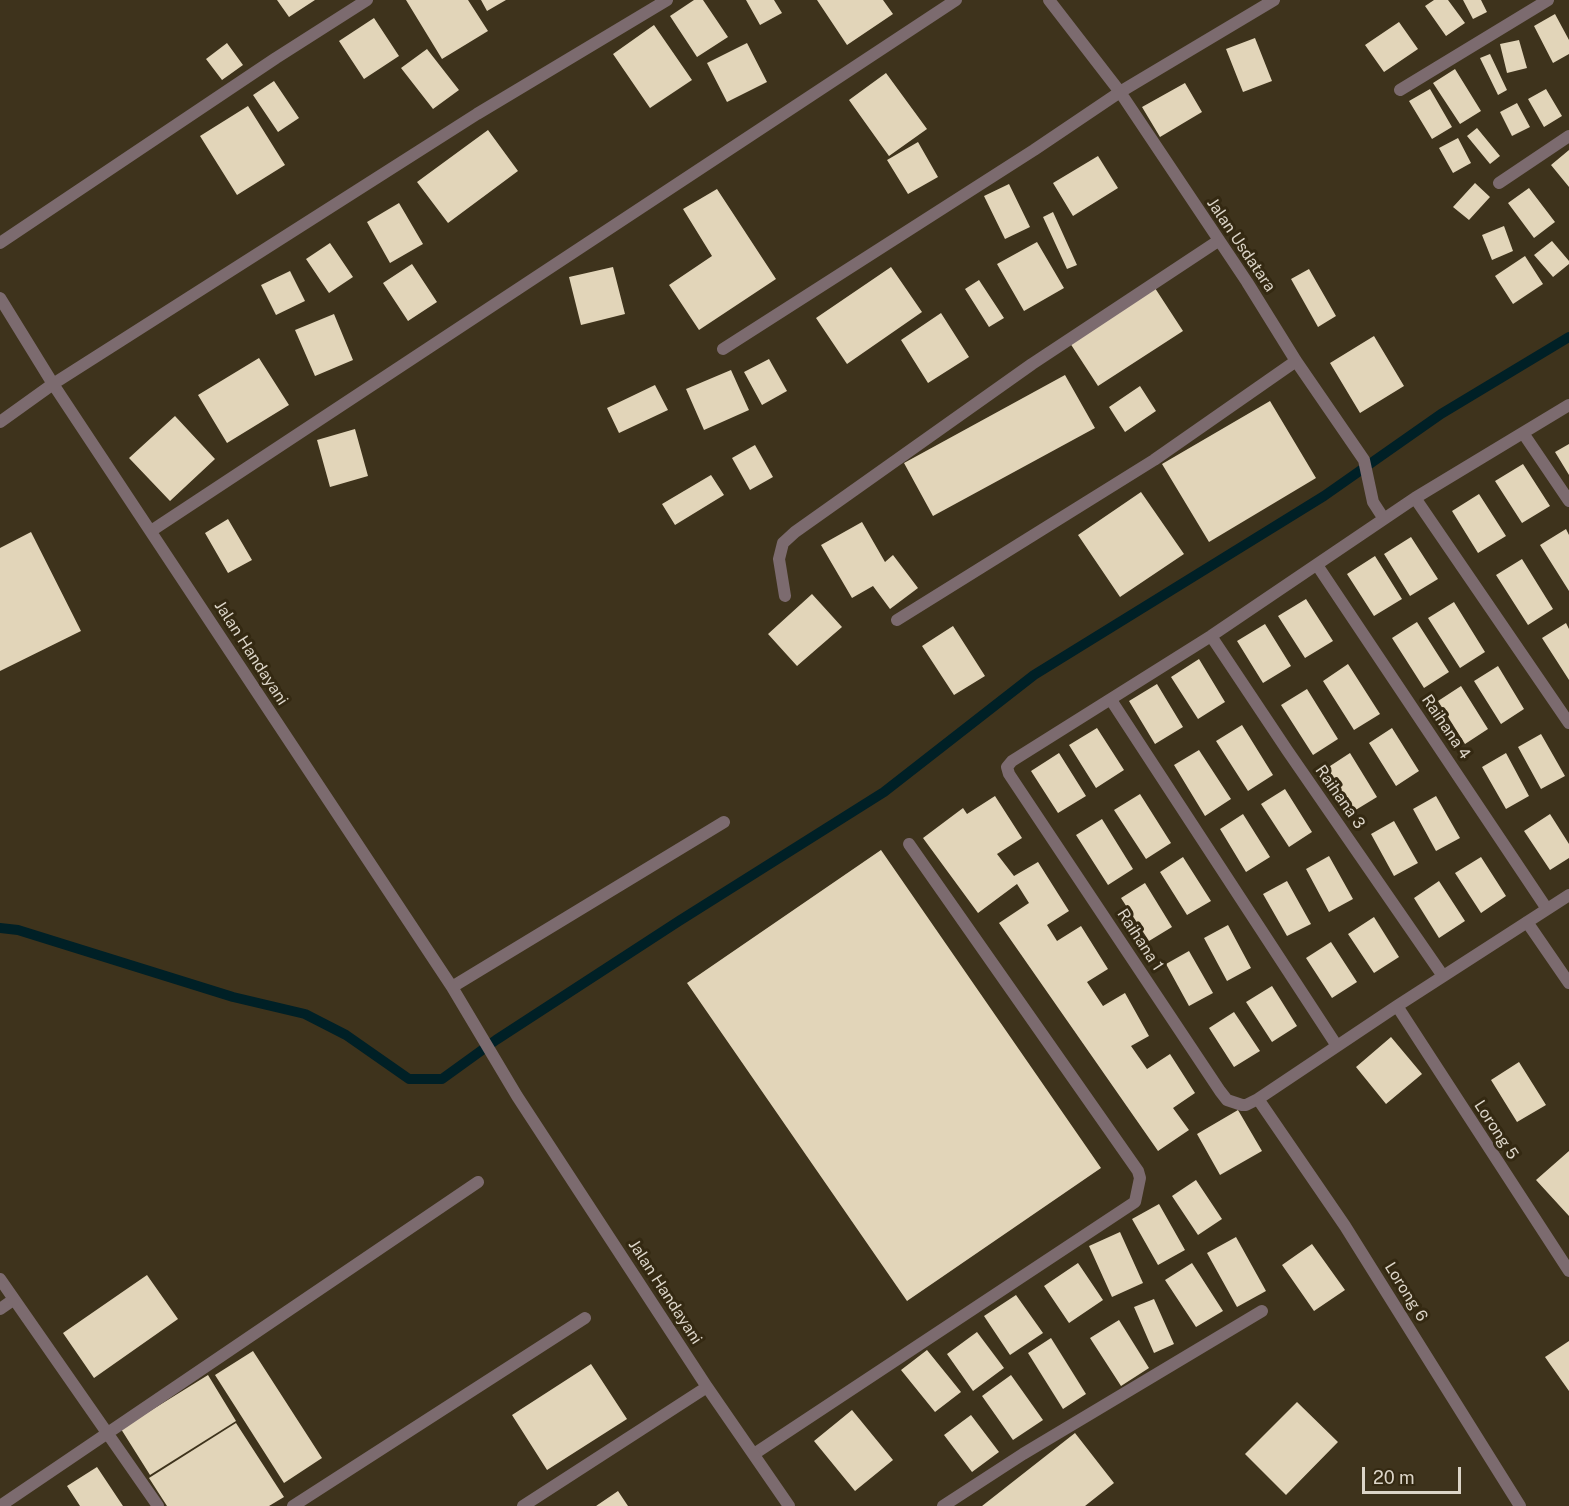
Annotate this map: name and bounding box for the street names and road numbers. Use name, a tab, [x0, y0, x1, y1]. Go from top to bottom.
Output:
street label: Jalan Usdatara	[1203, 194, 1279, 296]
street label: Jalan Handayani	[210, 597, 292, 709]
street label: Raihana 4	[1417, 691, 1475, 763]
street label: Raihana 3	[1311, 761, 1369, 833]
street label: Raihana 1	[1113, 905, 1167, 975]
street label: Lorong 5	[1470, 1097, 1522, 1163]
street label: Jalan Handayani	[624, 1236, 706, 1348]
street label: Lorong 6	[1380, 1259, 1432, 1325]

